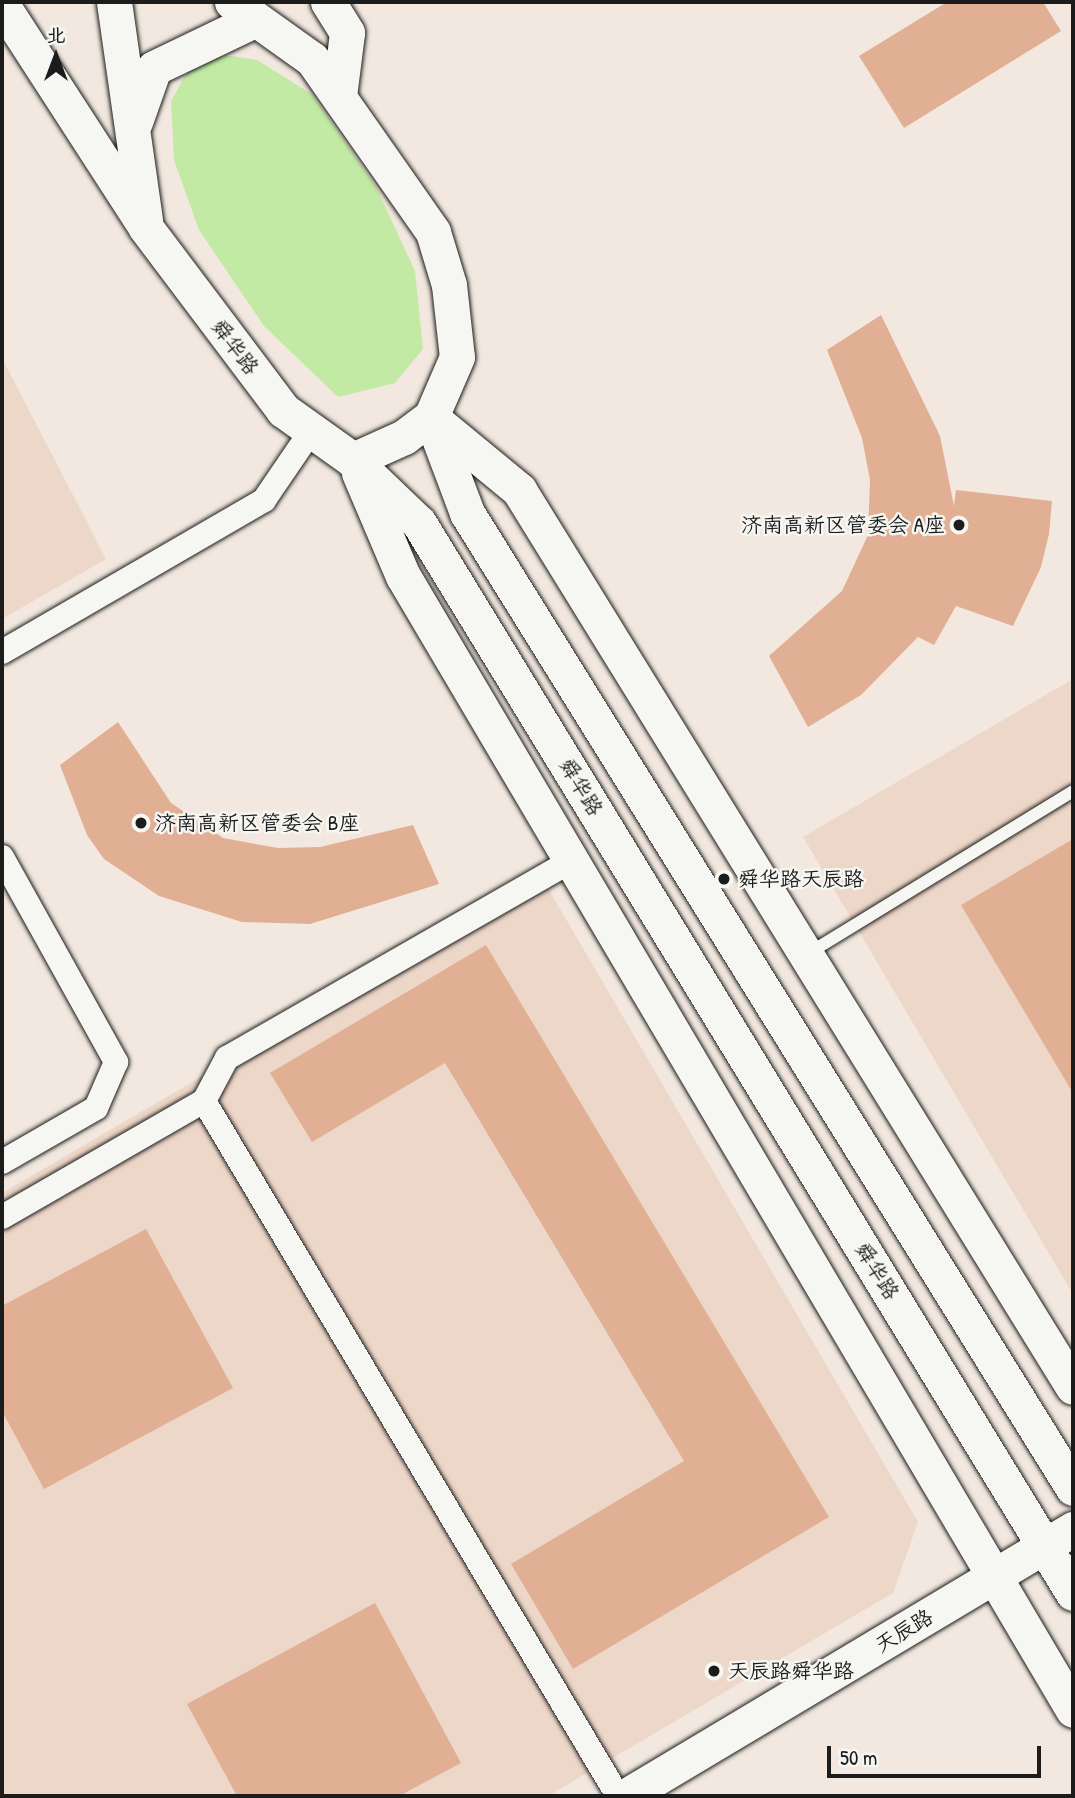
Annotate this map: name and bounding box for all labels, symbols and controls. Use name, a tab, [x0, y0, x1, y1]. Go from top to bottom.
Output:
north arrow	[21, 21, 91, 91]
text: 北	[46, 22, 66, 48]
street label: 舜华路	[206, 314, 264, 380]
place label: 济南高新区管委会 A座	[741, 512, 945, 538]
marker: 济南高新区管委会 A座	[951, 517, 967, 533]
street label: 舜华路	[554, 754, 608, 820]
place label: 济南高新区管委会 B座	[155, 810, 359, 836]
marker: 济南高新区管委会 B座	[133, 815, 149, 831]
place label: 舜华路天辰路	[738, 866, 864, 892]
marker: 舜华路天辰路	[716, 871, 732, 887]
street label: 舜华路	[850, 1238, 904, 1304]
street label: 天辰路	[871, 1604, 937, 1658]
place label: 天辰路舜华路	[728, 1658, 854, 1684]
marker: 天辰路舜华路	[706, 1663, 722, 1679]
scale bar	[830, 1731, 1044, 1775]
text: 50 m	[840, 1743, 877, 1772]

